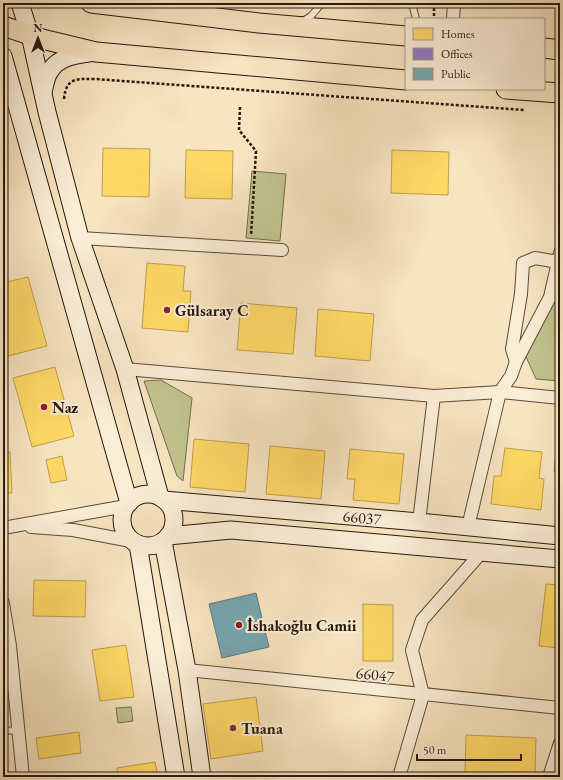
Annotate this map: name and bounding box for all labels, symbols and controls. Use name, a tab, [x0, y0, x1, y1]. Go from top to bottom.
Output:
north arrow	[18, 18, 58, 58]
legend	[405, 18, 545, 90]
text: N	[34, 21, 43, 35]
text: Homes	[441, 26, 475, 42]
text: Offices	[441, 46, 473, 62]
text: Public	[441, 66, 471, 82]
place label: Gülsaray C	[175, 300, 249, 321]
marker: Gülsaray C	[162, 305, 172, 315]
place label: Naz	[52, 397, 78, 418]
marker: Naz	[39, 402, 49, 412]
street label: 66037	[342, 505, 382, 530]
place label: İshakoğlu Camii	[247, 615, 357, 636]
marker: İshakoğlu Camii	[234, 620, 244, 630]
street label: 66047	[355, 662, 395, 687]
place label: Tuana	[241, 718, 284, 739]
marker: Tuana	[228, 723, 238, 733]
scale bar	[417, 736, 521, 762]
text: 50 m	[423, 742, 447, 758]

